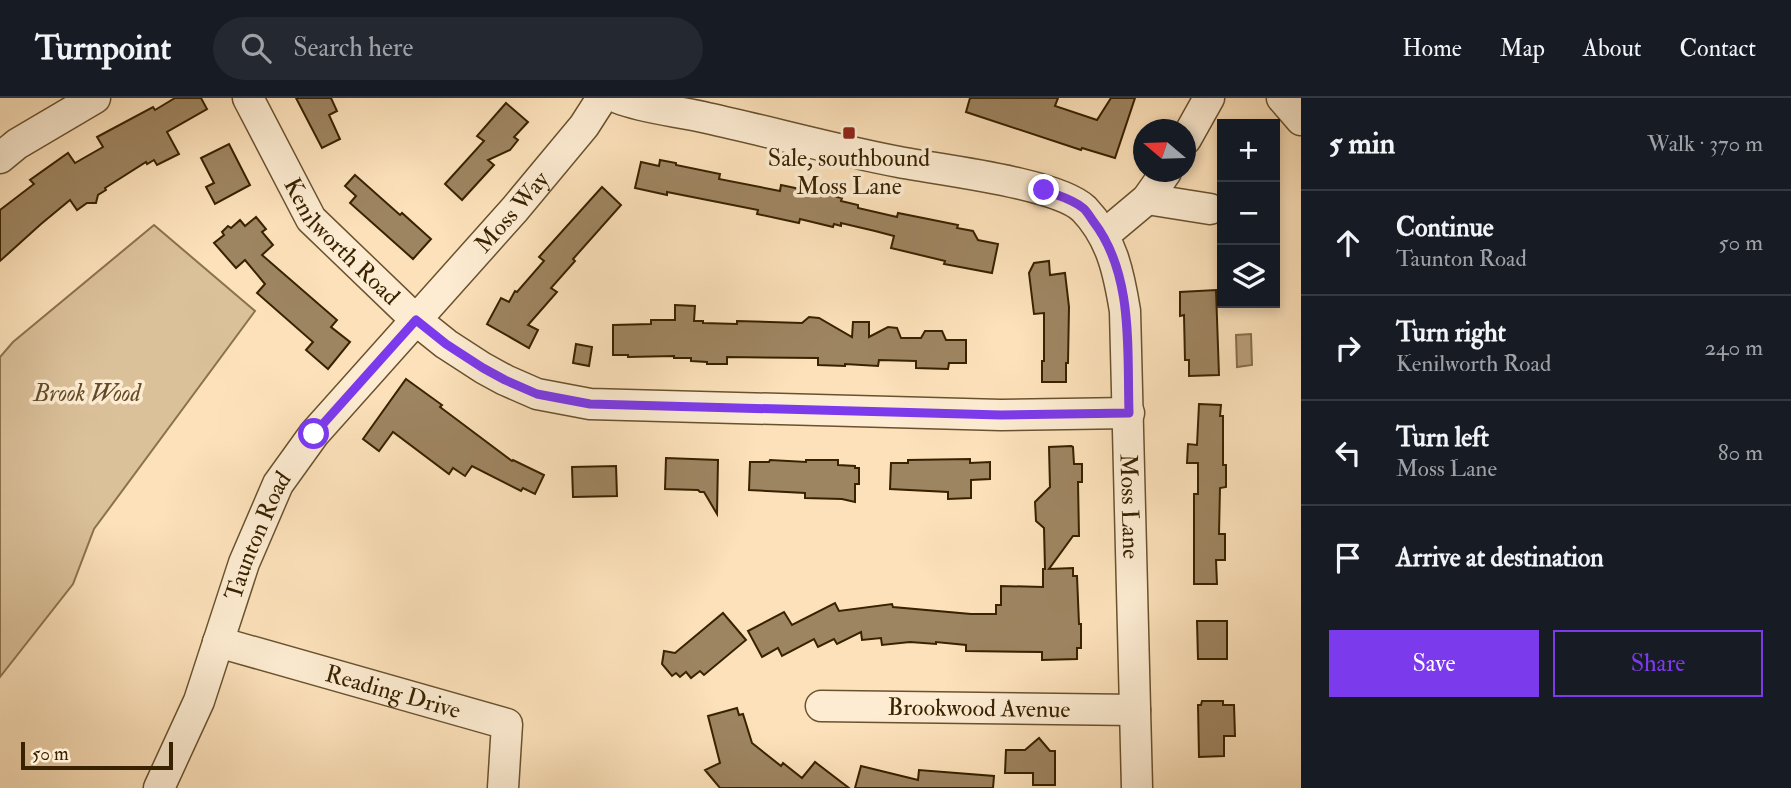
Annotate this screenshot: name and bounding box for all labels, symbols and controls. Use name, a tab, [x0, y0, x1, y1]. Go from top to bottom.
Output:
search box	[213, 17, 703, 80]
text: Turnpoint	[35, 28, 171, 69]
icon: search	[237, 29, 275, 67]
text: Search here	[293, 32, 413, 64]
text: Home	[1402, 33, 1462, 64]
text: Map	[1500, 33, 1545, 64]
text: About	[1583, 33, 1642, 64]
text: Contact	[1680, 33, 1756, 64]
north arrow	[1133, 119, 1196, 182]
map controls	[1217, 119, 1280, 308]
button: +	[1217, 119, 1280, 182]
marker: Sale, southbound Moss Lane	[841, 125, 857, 141]
text: 5 min	[1329, 125, 1395, 162]
text: Walk · 370 m	[1647, 129, 1763, 158]
place label: Sale, southbound Moss Lane	[768, 143, 930, 202]
street label: Moss Way	[468, 165, 556, 260]
street label: Kenilworth Road	[276, 173, 406, 312]
route end	[1028, 174, 1059, 205]
button: −	[1217, 182, 1280, 245]
text: Continue	[1396, 212, 1494, 244]
icon: ahead	[1329, 224, 1367, 262]
text: 50 m	[1719, 228, 1763, 257]
text: Taunton Road	[1396, 244, 1527, 273]
button: layers	[1217, 245, 1280, 308]
text: Turn right	[1396, 317, 1506, 349]
icon: right	[1329, 329, 1367, 367]
text: 240 m	[1704, 333, 1763, 362]
text: Kenilworth Road	[1396, 349, 1551, 378]
park label: Brook Wood	[33, 378, 142, 409]
route start	[298, 418, 329, 449]
text: Turn left	[1396, 422, 1489, 454]
icon: left	[1329, 434, 1367, 472]
text: 80 m	[1718, 438, 1763, 467]
street label: Moss Lane	[1113, 453, 1146, 560]
text: Moss Lane	[1396, 454, 1497, 483]
street label: Taunton Road	[218, 465, 298, 604]
icon: arrive	[1329, 539, 1367, 577]
text: Arrive at destination	[1396, 542, 1604, 574]
button: Save	[1329, 630, 1539, 697]
button: Share	[1553, 630, 1763, 697]
street label: Reading Drive	[322, 658, 464, 726]
street label: Brookwood Avenue	[887, 692, 1071, 725]
scale bar	[21, 739, 173, 771]
text: 50 m	[32, 742, 69, 766]

